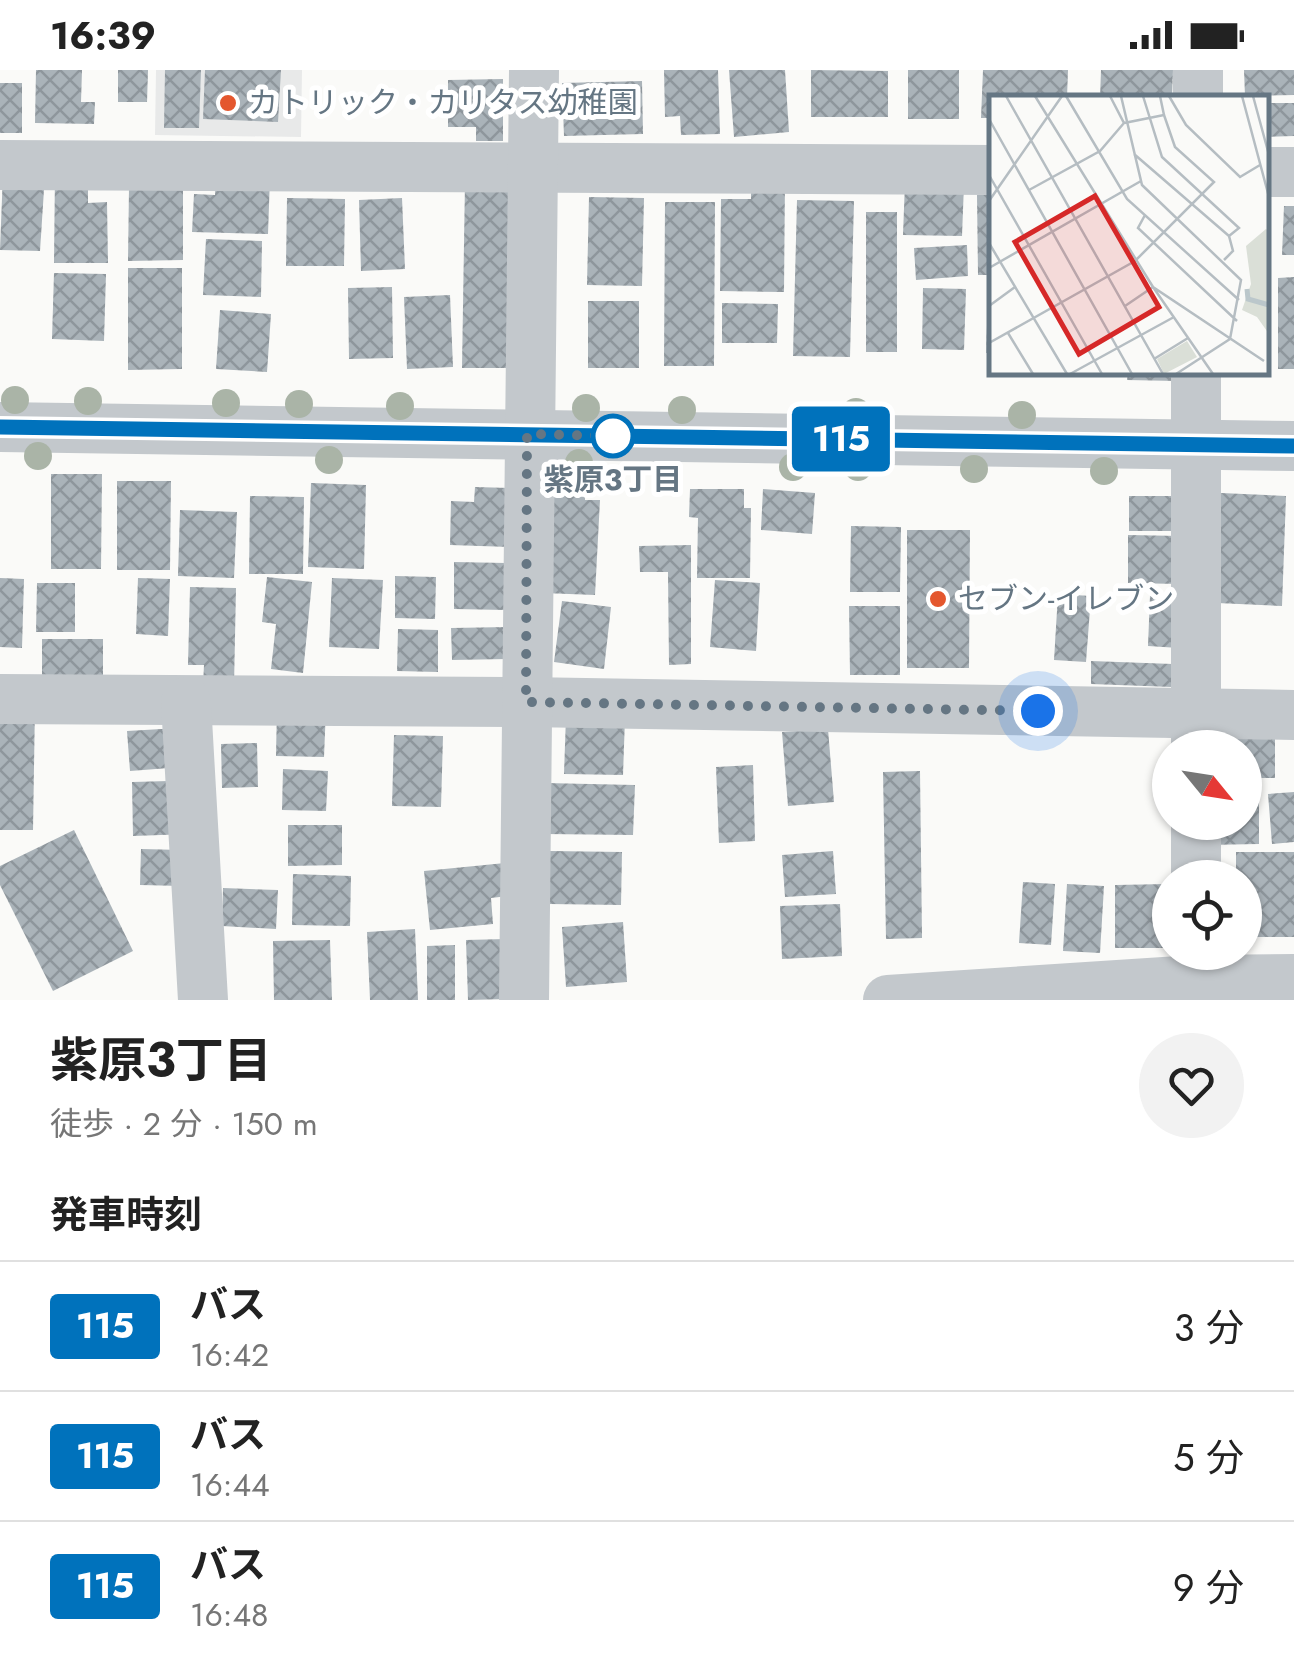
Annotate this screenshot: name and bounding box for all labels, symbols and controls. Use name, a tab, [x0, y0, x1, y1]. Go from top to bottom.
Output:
text: 16:39	[50, 8, 156, 63]
place label: カトリック・カリタス幼稚園	[248, 81, 637, 124]
marker: カトリック・カリタス幼稚園	[217, 92, 239, 114]
inset map	[989, 95, 1269, 375]
line badge: 115	[784, 406, 898, 472]
text: 115	[812, 414, 870, 464]
marker: 紫原3丁目	[592, 415, 634, 457]
place label: 紫原3丁目	[544, 458, 682, 501]
place label: セブン-イレブン	[958, 577, 1174, 620]
marker: セブン-イレブン	[927, 588, 949, 610]
your location	[1013, 686, 1063, 736]
north arrow	[1152, 730, 1262, 840]
map controls	[1152, 730, 1262, 970]
button: locate	[1152, 860, 1262, 970]
text: 紫原3丁目	[50, 1026, 272, 1095]
button: heart	[1139, 1033, 1244, 1138]
text: 徒歩 · 2 分 · 150 m	[50, 1101, 318, 1147]
text: 発車時刻	[50, 1187, 202, 1242]
text: バス	[190, 1277, 266, 1332]
text: 3 分	[1174, 1300, 1244, 1355]
text: 115	[76, 1301, 134, 1351]
text: 16:42	[190, 1332, 269, 1378]
text: バス	[190, 1407, 266, 1462]
text: 5 分	[1173, 1430, 1244, 1485]
text: 115	[76, 1431, 134, 1481]
text: 16:44	[190, 1462, 270, 1508]
text: バス	[190, 1537, 266, 1592]
text: 9 分	[1173, 1560, 1244, 1615]
text: 115	[76, 1561, 134, 1611]
text: 16:48	[190, 1592, 269, 1638]

